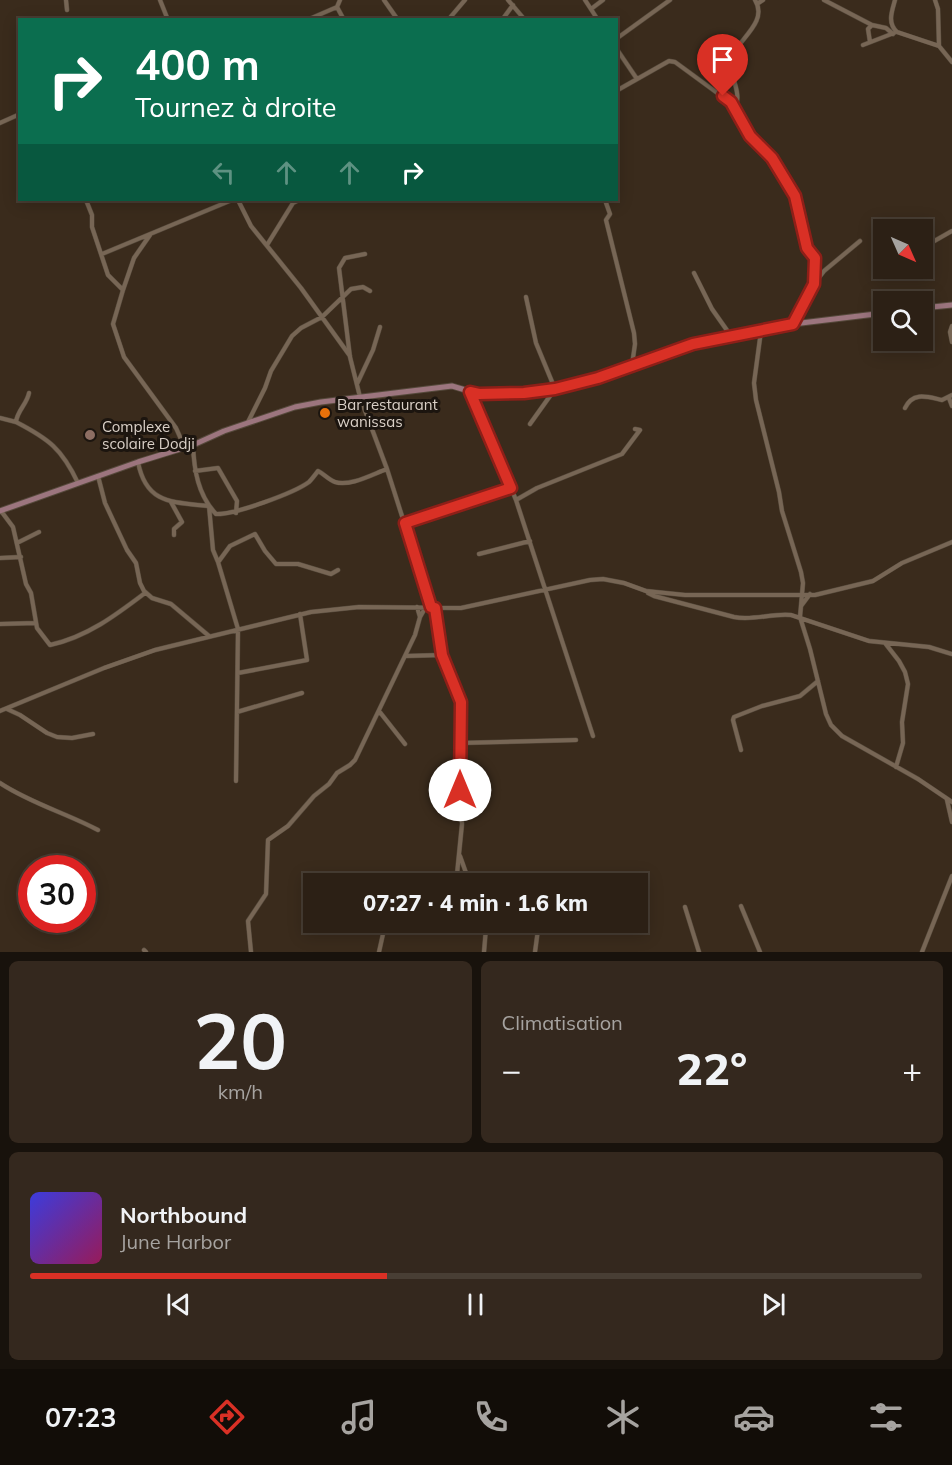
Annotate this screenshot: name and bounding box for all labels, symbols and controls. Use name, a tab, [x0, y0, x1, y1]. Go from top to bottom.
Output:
pin	[697, 34, 748, 96]
text: 400 m	[135, 38, 260, 91]
icon: right	[36, 42, 114, 120]
icon: arrive	[706, 43, 739, 76]
text: Tournez à droite	[135, 90, 336, 124]
icon: left	[207, 156, 240, 189]
icon: ahead	[270, 156, 303, 189]
icon: ahead	[333, 156, 366, 189]
icon: right	[396, 156, 429, 189]
north arrow	[873, 219, 933, 279]
map controls	[873, 219, 933, 351]
button: search	[873, 291, 933, 351]
place label: Bar restaurant wanissas	[337, 395, 438, 431]
marker: Bar restaurant wanissas	[318, 406, 332, 420]
place label: Complexe scolaire Dodji	[102, 417, 195, 453]
marker: Complexe scolaire Dodji	[83, 428, 97, 442]
position arrow	[428, 758, 492, 822]
speed limit sign: 30	[18, 855, 96, 933]
text: 07:27 · 4 min · 1.6 km	[363, 889, 588, 917]
text: 20	[193, 991, 287, 1089]
text: Climatisation	[502, 1010, 623, 1035]
text: 22°	[676, 1040, 747, 1096]
text: −	[502, 1049, 521, 1090]
text: +	[902, 1049, 922, 1090]
text: km/h	[218, 1079, 263, 1104]
text: Northbound	[120, 1201, 247, 1229]
text: June Harbor	[120, 1229, 231, 1254]
icon: previous	[162, 1288, 195, 1321]
icon: pause	[459, 1288, 492, 1321]
icon: next	[757, 1288, 790, 1321]
icon: directions	[206, 1396, 248, 1438]
icon: music	[338, 1396, 380, 1438]
icon: phone	[470, 1396, 512, 1438]
icon: climate	[602, 1396, 644, 1438]
icon: car	[733, 1396, 775, 1438]
icon: filters	[865, 1396, 907, 1438]
text: 07:23	[45, 1400, 116, 1434]

